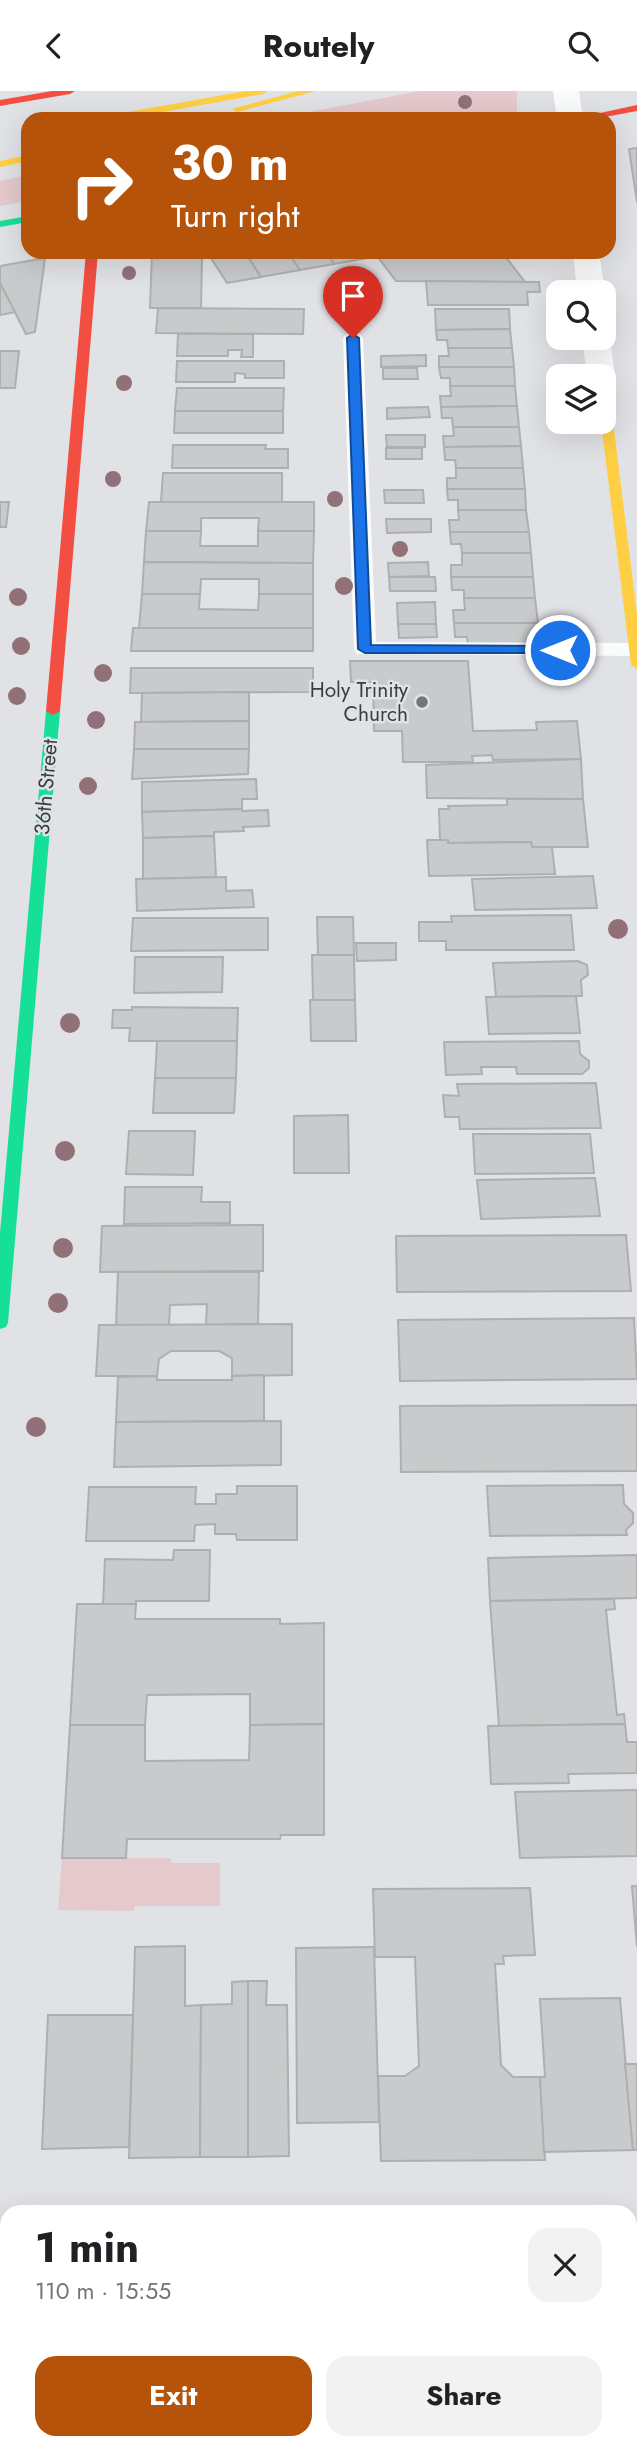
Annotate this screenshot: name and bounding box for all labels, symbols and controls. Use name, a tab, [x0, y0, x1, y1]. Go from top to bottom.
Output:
text: Routely	[263, 23, 374, 69]
icon: back	[35, 27, 73, 65]
icon: search	[564, 27, 602, 65]
text: 30 m	[171, 128, 289, 198]
icon: right	[56, 140, 147, 231]
text: Turn right	[171, 193, 300, 239]
pin	[323, 266, 383, 338]
icon: arrive	[334, 277, 372, 315]
map controls	[546, 280, 616, 434]
button: search	[546, 280, 616, 350]
button: layers	[546, 364, 616, 434]
position arrow	[523, 613, 597, 687]
place label: Holy Trinity Church	[310, 675, 409, 729]
marker: Holy Trinity Church	[414, 694, 430, 710]
street label: 36th Street	[27, 738, 65, 836]
text: 1 min	[35, 2217, 139, 2278]
button: close	[528, 2228, 602, 2302]
text: 110 m · 15:55	[35, 2274, 171, 2308]
button: Exit	[35, 2356, 312, 2436]
button: Share	[326, 2356, 602, 2436]

